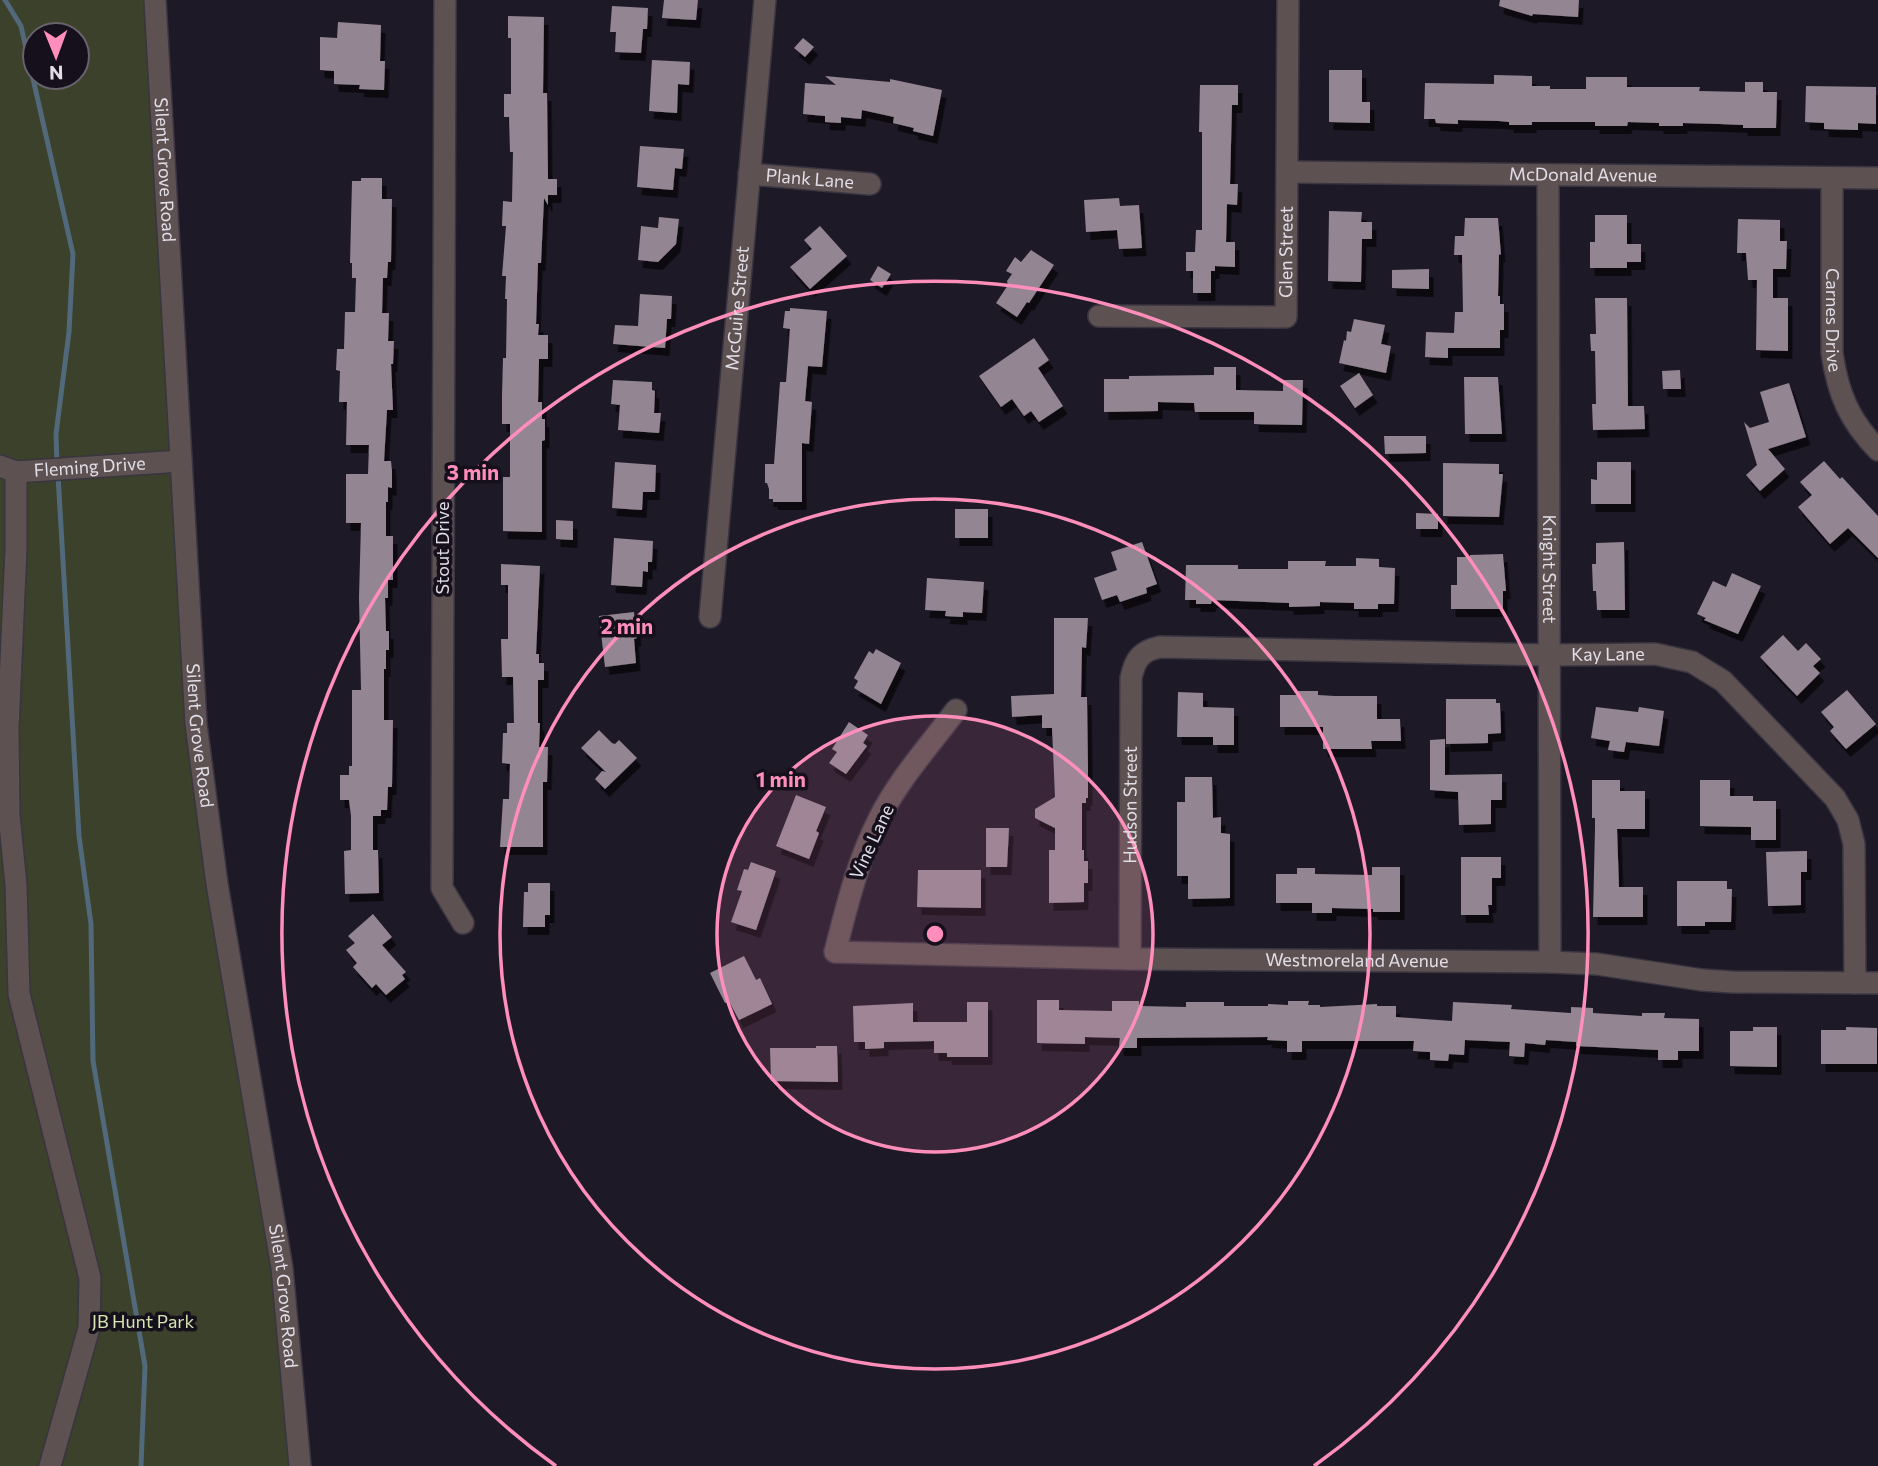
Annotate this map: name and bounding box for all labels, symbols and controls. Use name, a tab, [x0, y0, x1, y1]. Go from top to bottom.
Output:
north arrow	[21, 21, 91, 91]
text: N	[49, 62, 64, 85]
street label: Silent Grove Road	[151, 97, 181, 243]
street label: McDonald Avenue	[1509, 162, 1657, 186]
street label: Plank Lane	[765, 163, 855, 193]
street label: Glen Street	[1274, 206, 1297, 298]
street label: McGuire Street	[720, 245, 753, 371]
street label: Carnes Drive	[1822, 268, 1847, 374]
street label: Fleming Drive	[33, 451, 146, 481]
text: 3 min	[447, 459, 499, 484]
street label: Stout Drive	[431, 502, 453, 594]
street label: Knight Street	[1539, 515, 1561, 623]
text: 2 min	[601, 613, 653, 638]
street label: Kay Lane	[1571, 642, 1645, 665]
street label: Silent Grove Road	[183, 663, 219, 809]
street label: Hudson Street	[1118, 746, 1141, 864]
text: 1 min	[756, 766, 806, 791]
street label: Vine Lane	[844, 801, 898, 882]
centre of rings	[923, 922, 947, 946]
street label: Westmoreland Avenue	[1265, 948, 1449, 971]
street label: Silent Grove Road	[265, 1222, 303, 1369]
park label: JB Hunt Park	[92, 1310, 195, 1332]

